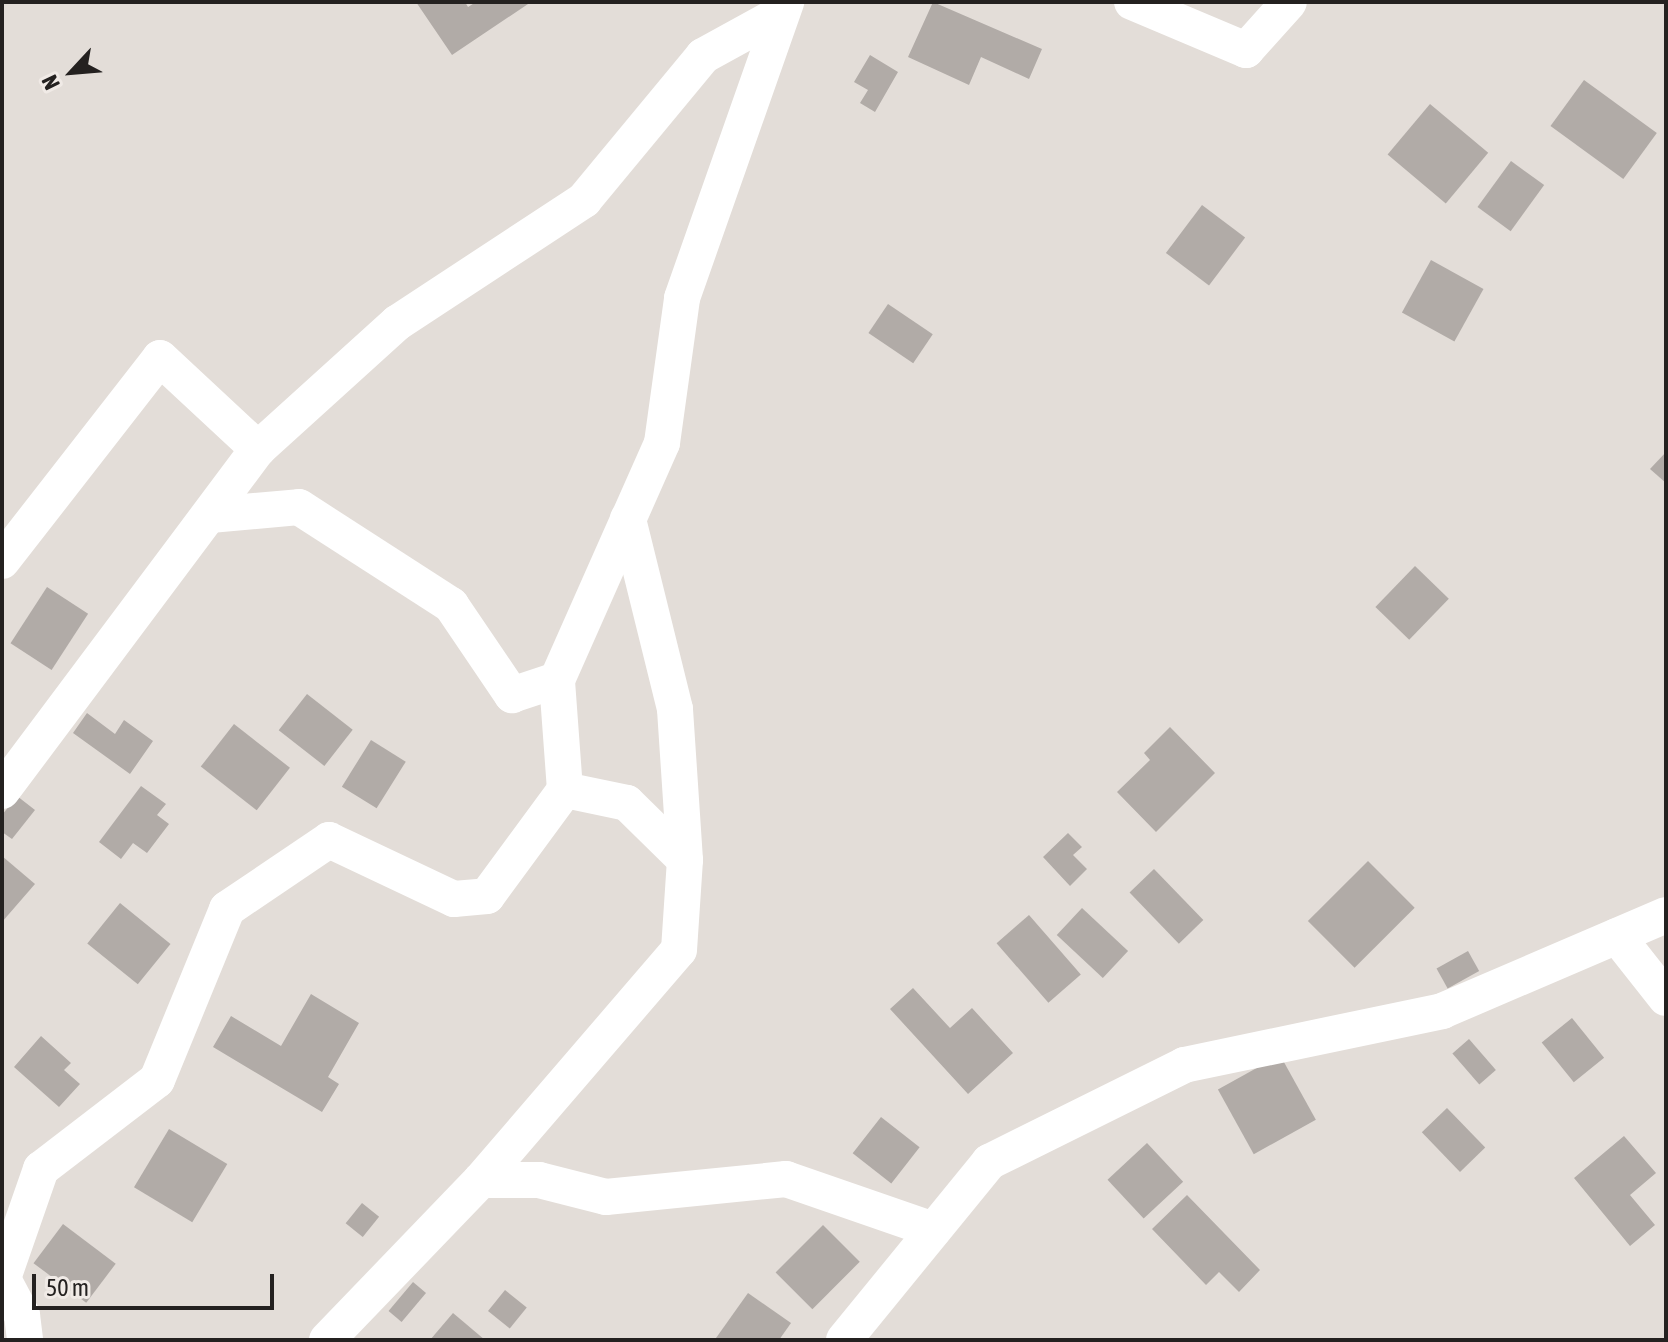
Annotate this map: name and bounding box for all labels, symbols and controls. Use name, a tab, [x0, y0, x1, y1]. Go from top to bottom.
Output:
north arrow	[32, 32, 112, 112]
text: N	[36, 71, 65, 94]
scale bar	[36, 1258, 278, 1308]
text: 50 m	[46, 1274, 89, 1301]

